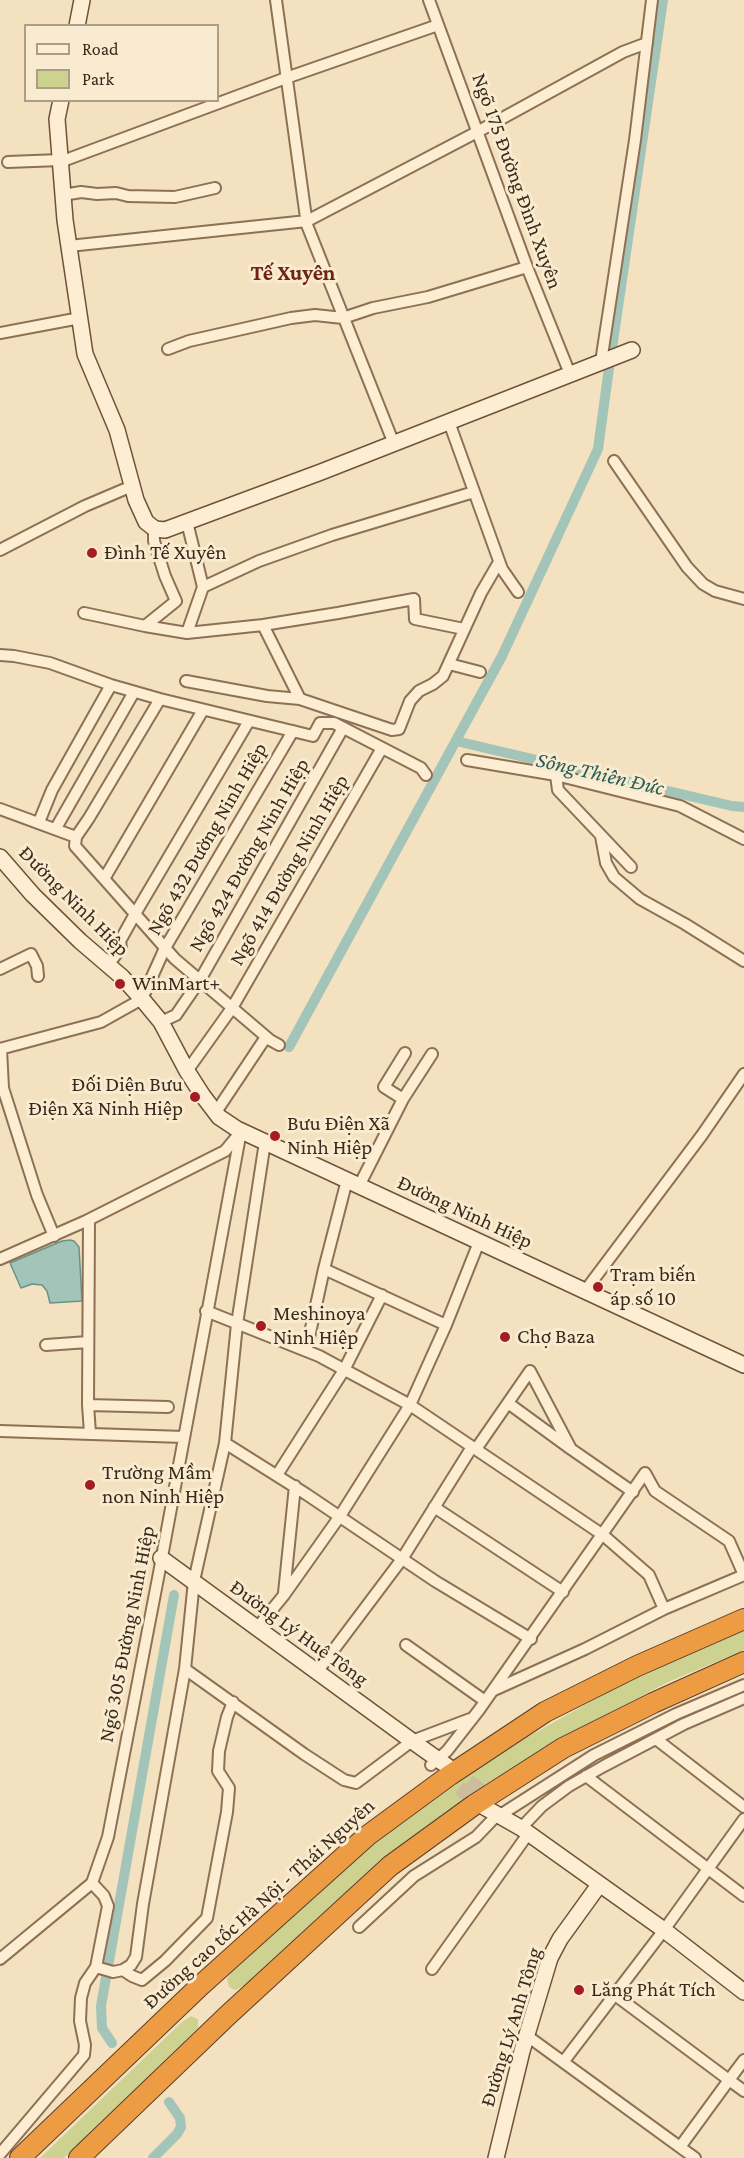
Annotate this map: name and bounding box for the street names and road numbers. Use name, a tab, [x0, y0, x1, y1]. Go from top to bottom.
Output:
street label: Ngõ 175 Đường Đình Xuyên	[466, 70, 568, 292]
street label: Ngõ 432 Đường Ninh Hiệp	[141, 738, 273, 940]
street label: Ngõ 424 Đường Ninh Hiệp	[183, 754, 315, 956]
street label: Ngõ 414 Đường Ninh Hiệp	[224, 770, 354, 970]
street label: Đường Ninh Hiệp	[13, 840, 135, 962]
street label: Đường Ninh Hiệp	[393, 1170, 537, 1254]
street label: Ngõ 305 Đường Ninh Hiệp	[94, 1524, 160, 1744]
street label: Đường Lý Huệ Tông	[225, 1574, 373, 1692]
street label: Đường cao tốc Hà Nội - Thái Nguyên	[138, 1793, 380, 2015]
street label: Đường Lý Anh Tông	[475, 1944, 547, 2110]

